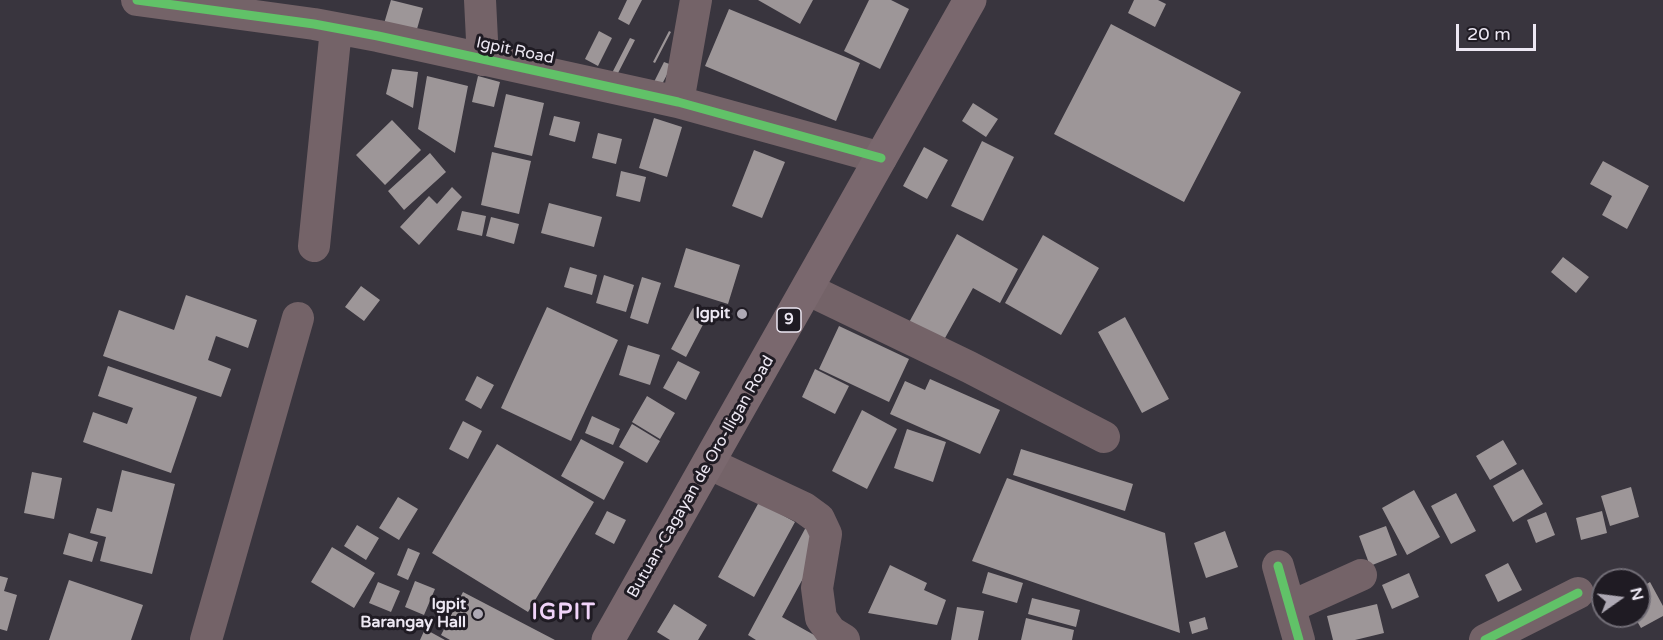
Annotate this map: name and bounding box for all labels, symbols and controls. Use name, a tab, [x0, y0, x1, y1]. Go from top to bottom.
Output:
scale bar	[1459, 12, 1538, 50]
text: 20 m	[1467, 23, 1511, 45]
street label: Igpit Road	[474, 33, 556, 69]
place label: Igpit	[695, 304, 730, 324]
marker: Igpit	[735, 307, 749, 321]
road number: 9	[777, 308, 801, 332]
street label: Butuan-Cagayan de Oro-Iligan Road	[624, 353, 778, 601]
north arrow	[1591, 568, 1651, 628]
text: N	[1625, 585, 1648, 603]
place label: Igpit Barangay Hall	[360, 595, 466, 633]
district label: IGPIT	[532, 600, 596, 626]
marker: Igpit Barangay Hall	[471, 607, 485, 621]

